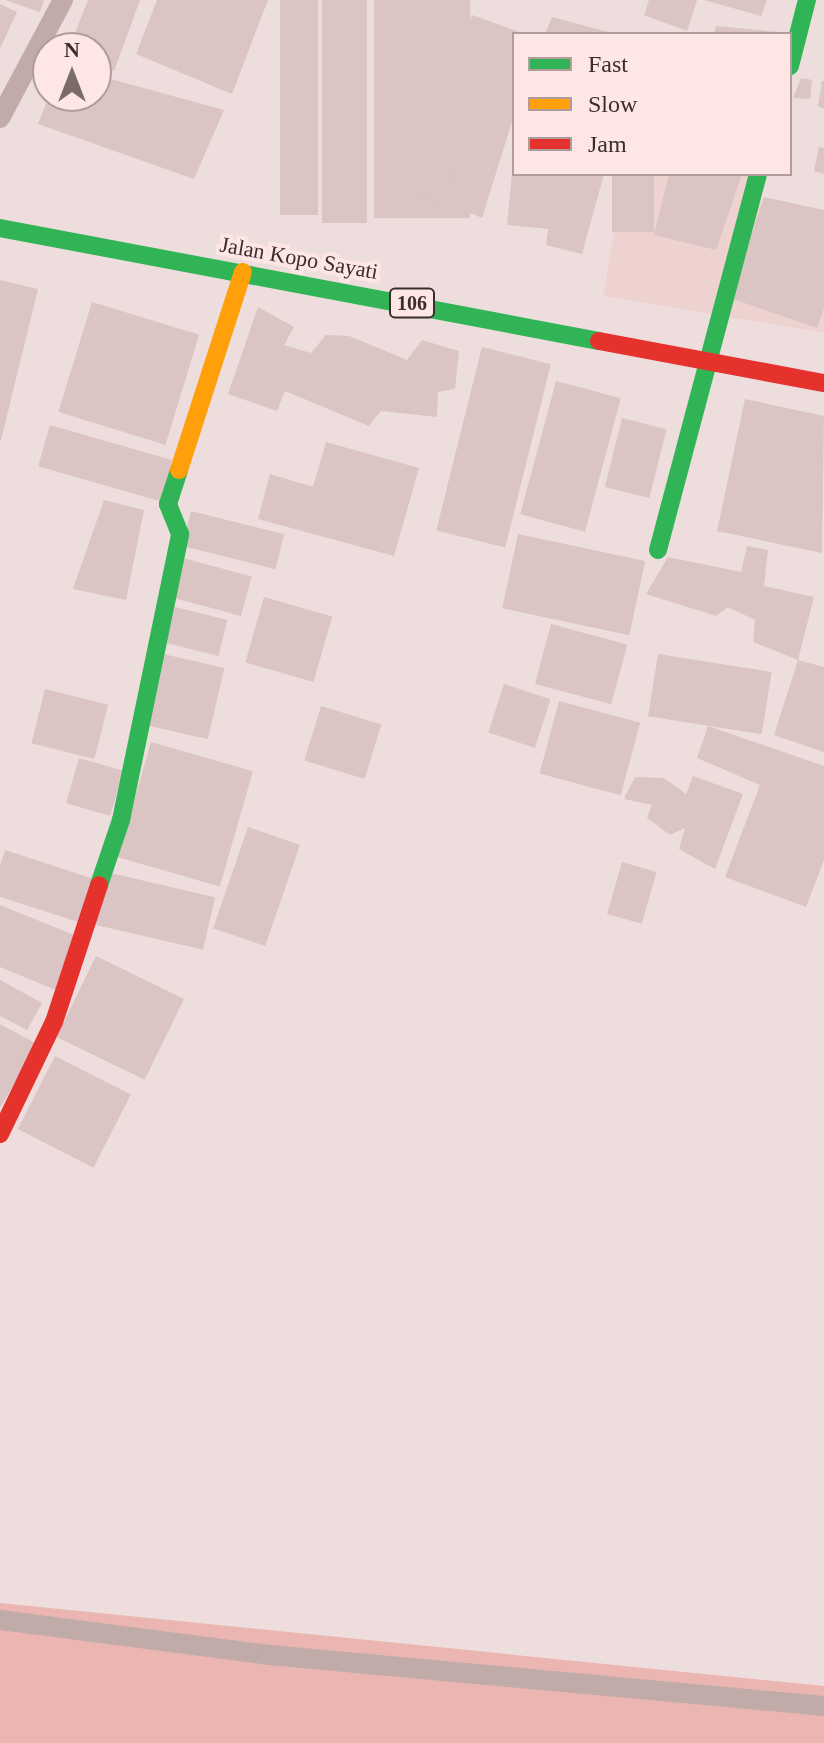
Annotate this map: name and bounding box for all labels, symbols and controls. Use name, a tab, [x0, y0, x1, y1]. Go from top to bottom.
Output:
north arrow	[32, 32, 112, 112]
legend	[512, 32, 792, 176]
text: N	[64, 37, 80, 62]
text: Fast	[588, 51, 628, 77]
text: Slow	[588, 91, 637, 117]
text: Jam	[588, 131, 627, 157]
street label: Jalan Kopo Sayati	[218, 231, 380, 285]
road number: 106	[388, 287, 436, 319]

